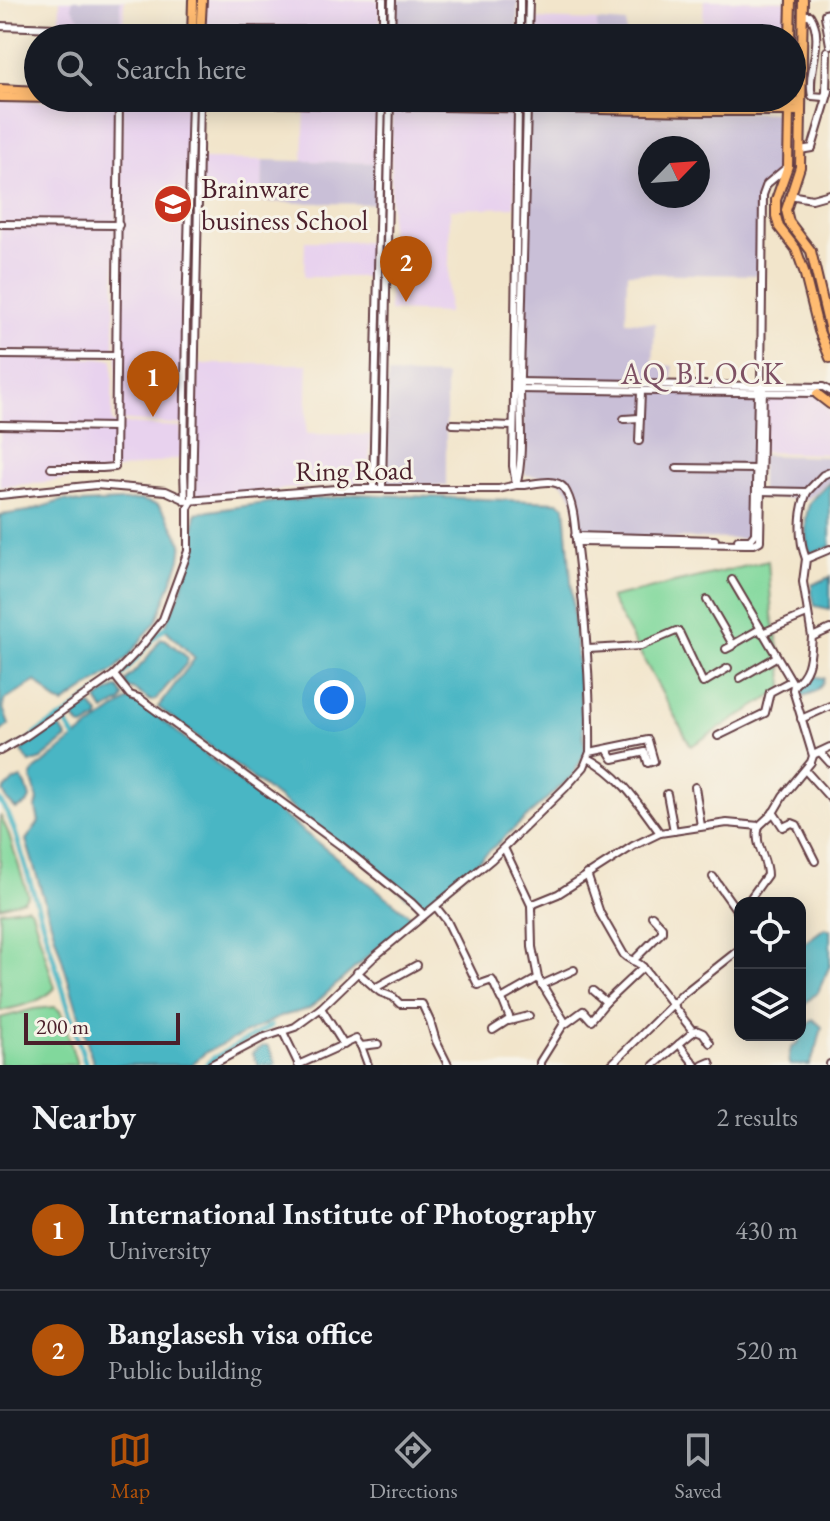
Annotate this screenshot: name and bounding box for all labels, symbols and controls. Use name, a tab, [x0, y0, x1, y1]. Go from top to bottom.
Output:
search box	[24, 24, 806, 112]
icon: search	[52, 46, 96, 90]
text: Search here	[116, 49, 246, 88]
north arrow	[638, 136, 710, 208]
place label: Brainware business School	[201, 170, 369, 238]
school or university icon: Brainware business School	[152, 183, 194, 225]
pin: 2	[380, 236, 432, 302]
pin: 1	[127, 351, 179, 417]
district label: AQ BLOCK	[620, 354, 785, 393]
street label: Ring Road	[295, 451, 414, 489]
your location	[314, 680, 354, 720]
map controls	[734, 897, 806, 1041]
button: locate	[734, 897, 806, 969]
button: layers	[734, 969, 806, 1041]
scale bar	[24, 1009, 180, 1045]
text: 200 m	[36, 1012, 89, 1041]
text: Nearby	[32, 1095, 136, 1139]
text: 2 results	[717, 1100, 798, 1134]
text: International Institute of Photography	[108, 1194, 596, 1233]
text: 1	[51, 1213, 65, 1247]
text: 430 m	[735, 1213, 798, 1247]
text: University	[108, 1233, 211, 1267]
text: Banglasesh visa office	[108, 1314, 373, 1353]
text: 2	[51, 1333, 65, 1367]
text: 520 m	[735, 1333, 798, 1367]
text: Public building	[108, 1353, 262, 1387]
tab: Map	[108, 1428, 152, 1505]
tab: Directions	[369, 1428, 458, 1505]
tab: Saved	[674, 1428, 722, 1505]

